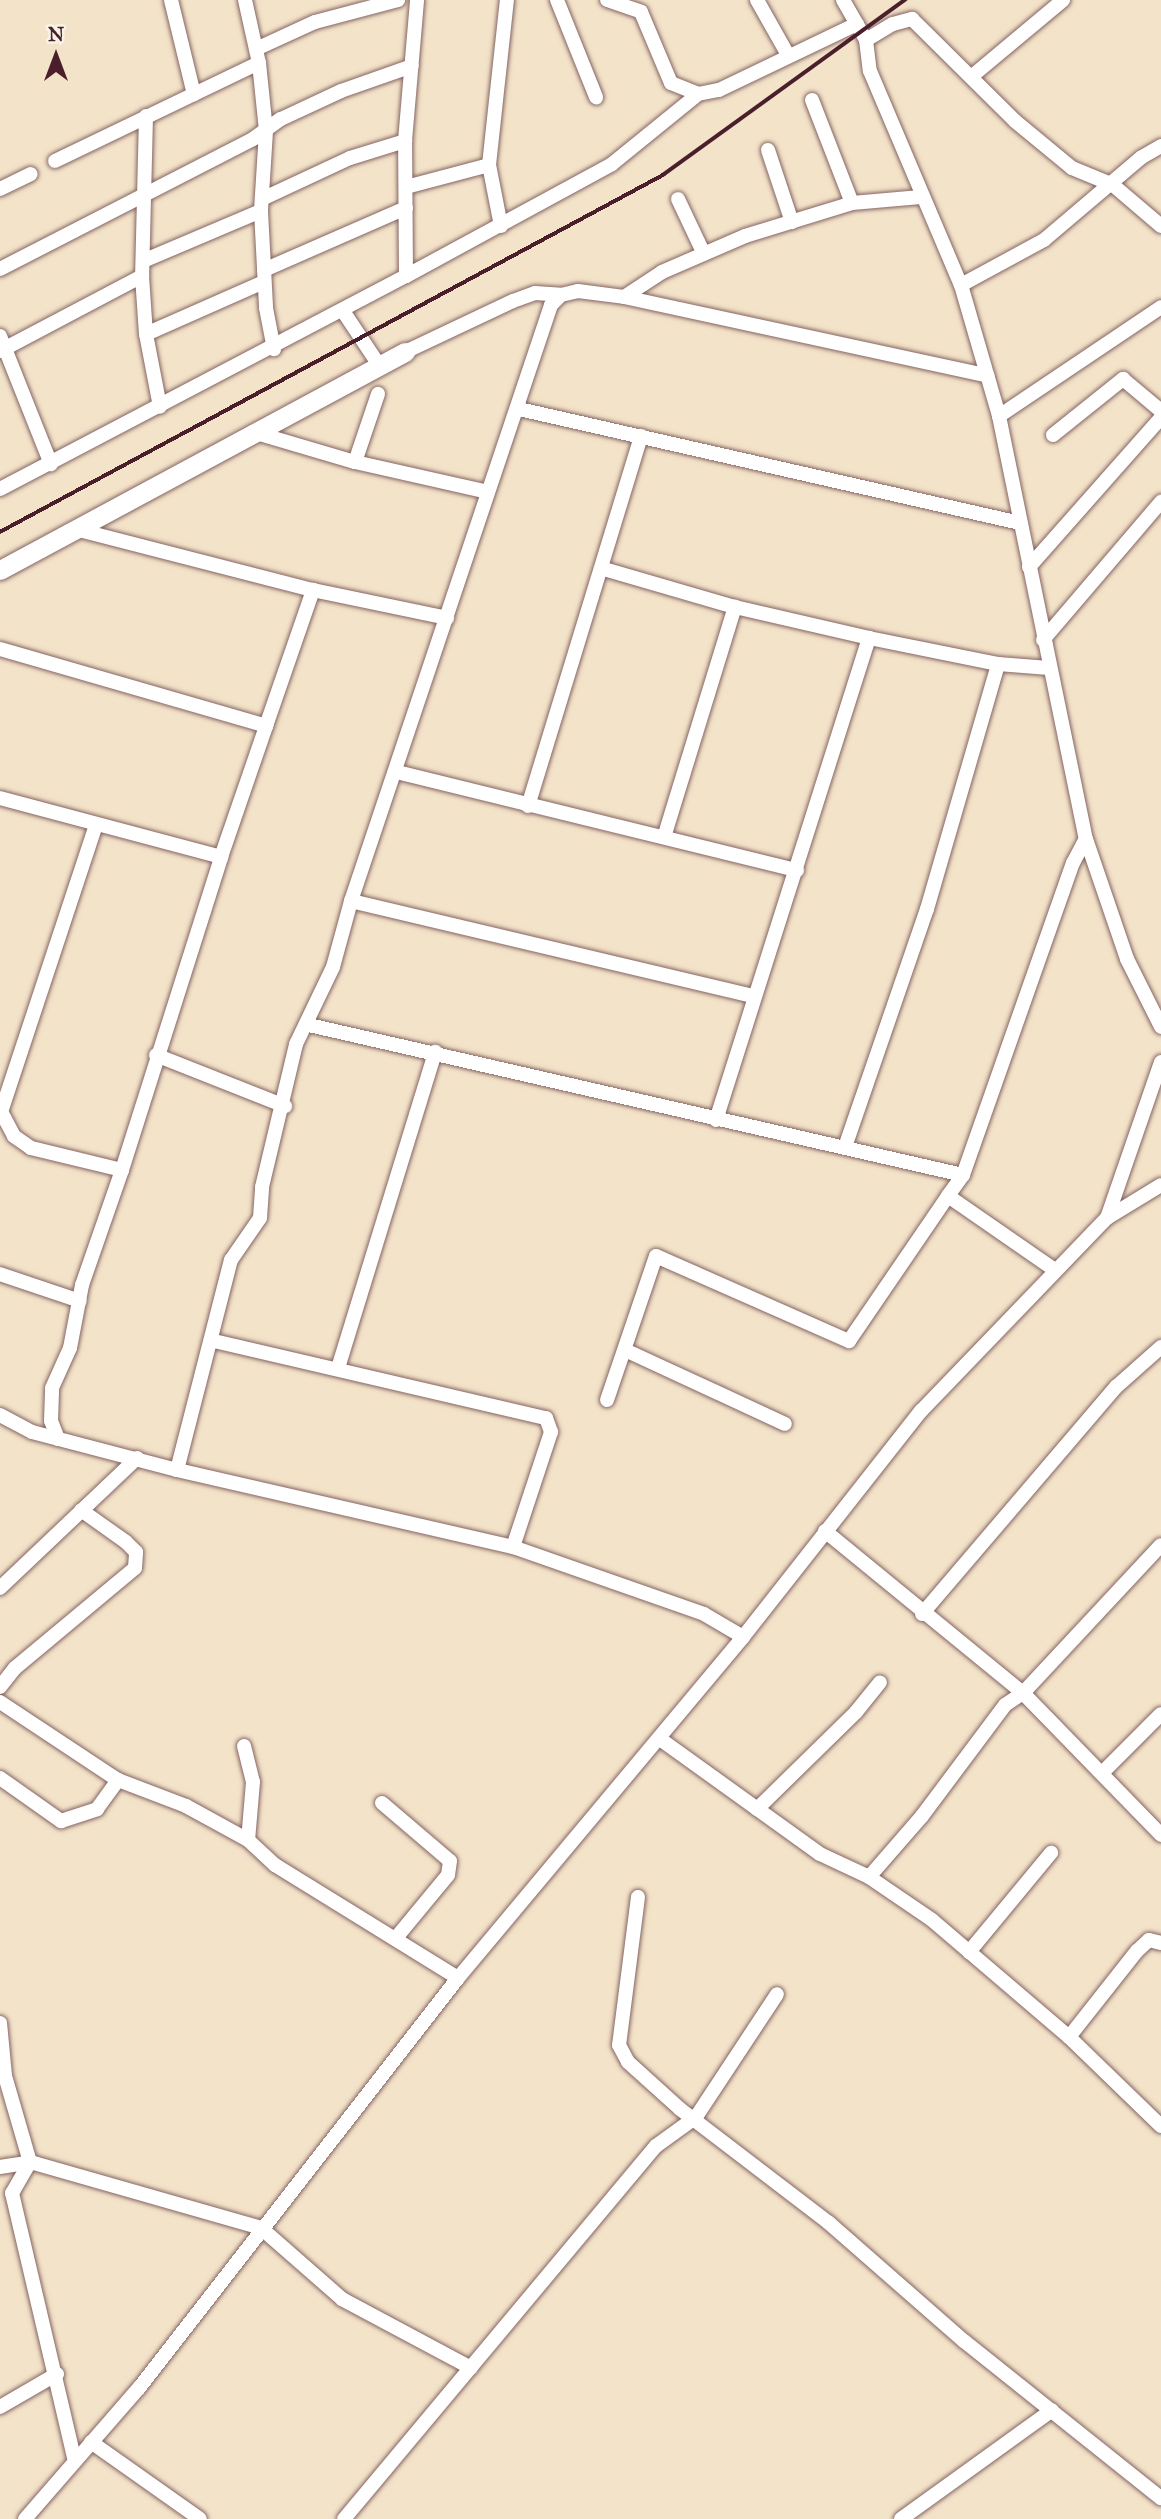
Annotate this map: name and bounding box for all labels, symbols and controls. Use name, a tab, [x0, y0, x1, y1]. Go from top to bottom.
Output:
north arrow	[21, 21, 91, 91]
text: N	[48, 23, 64, 46]

